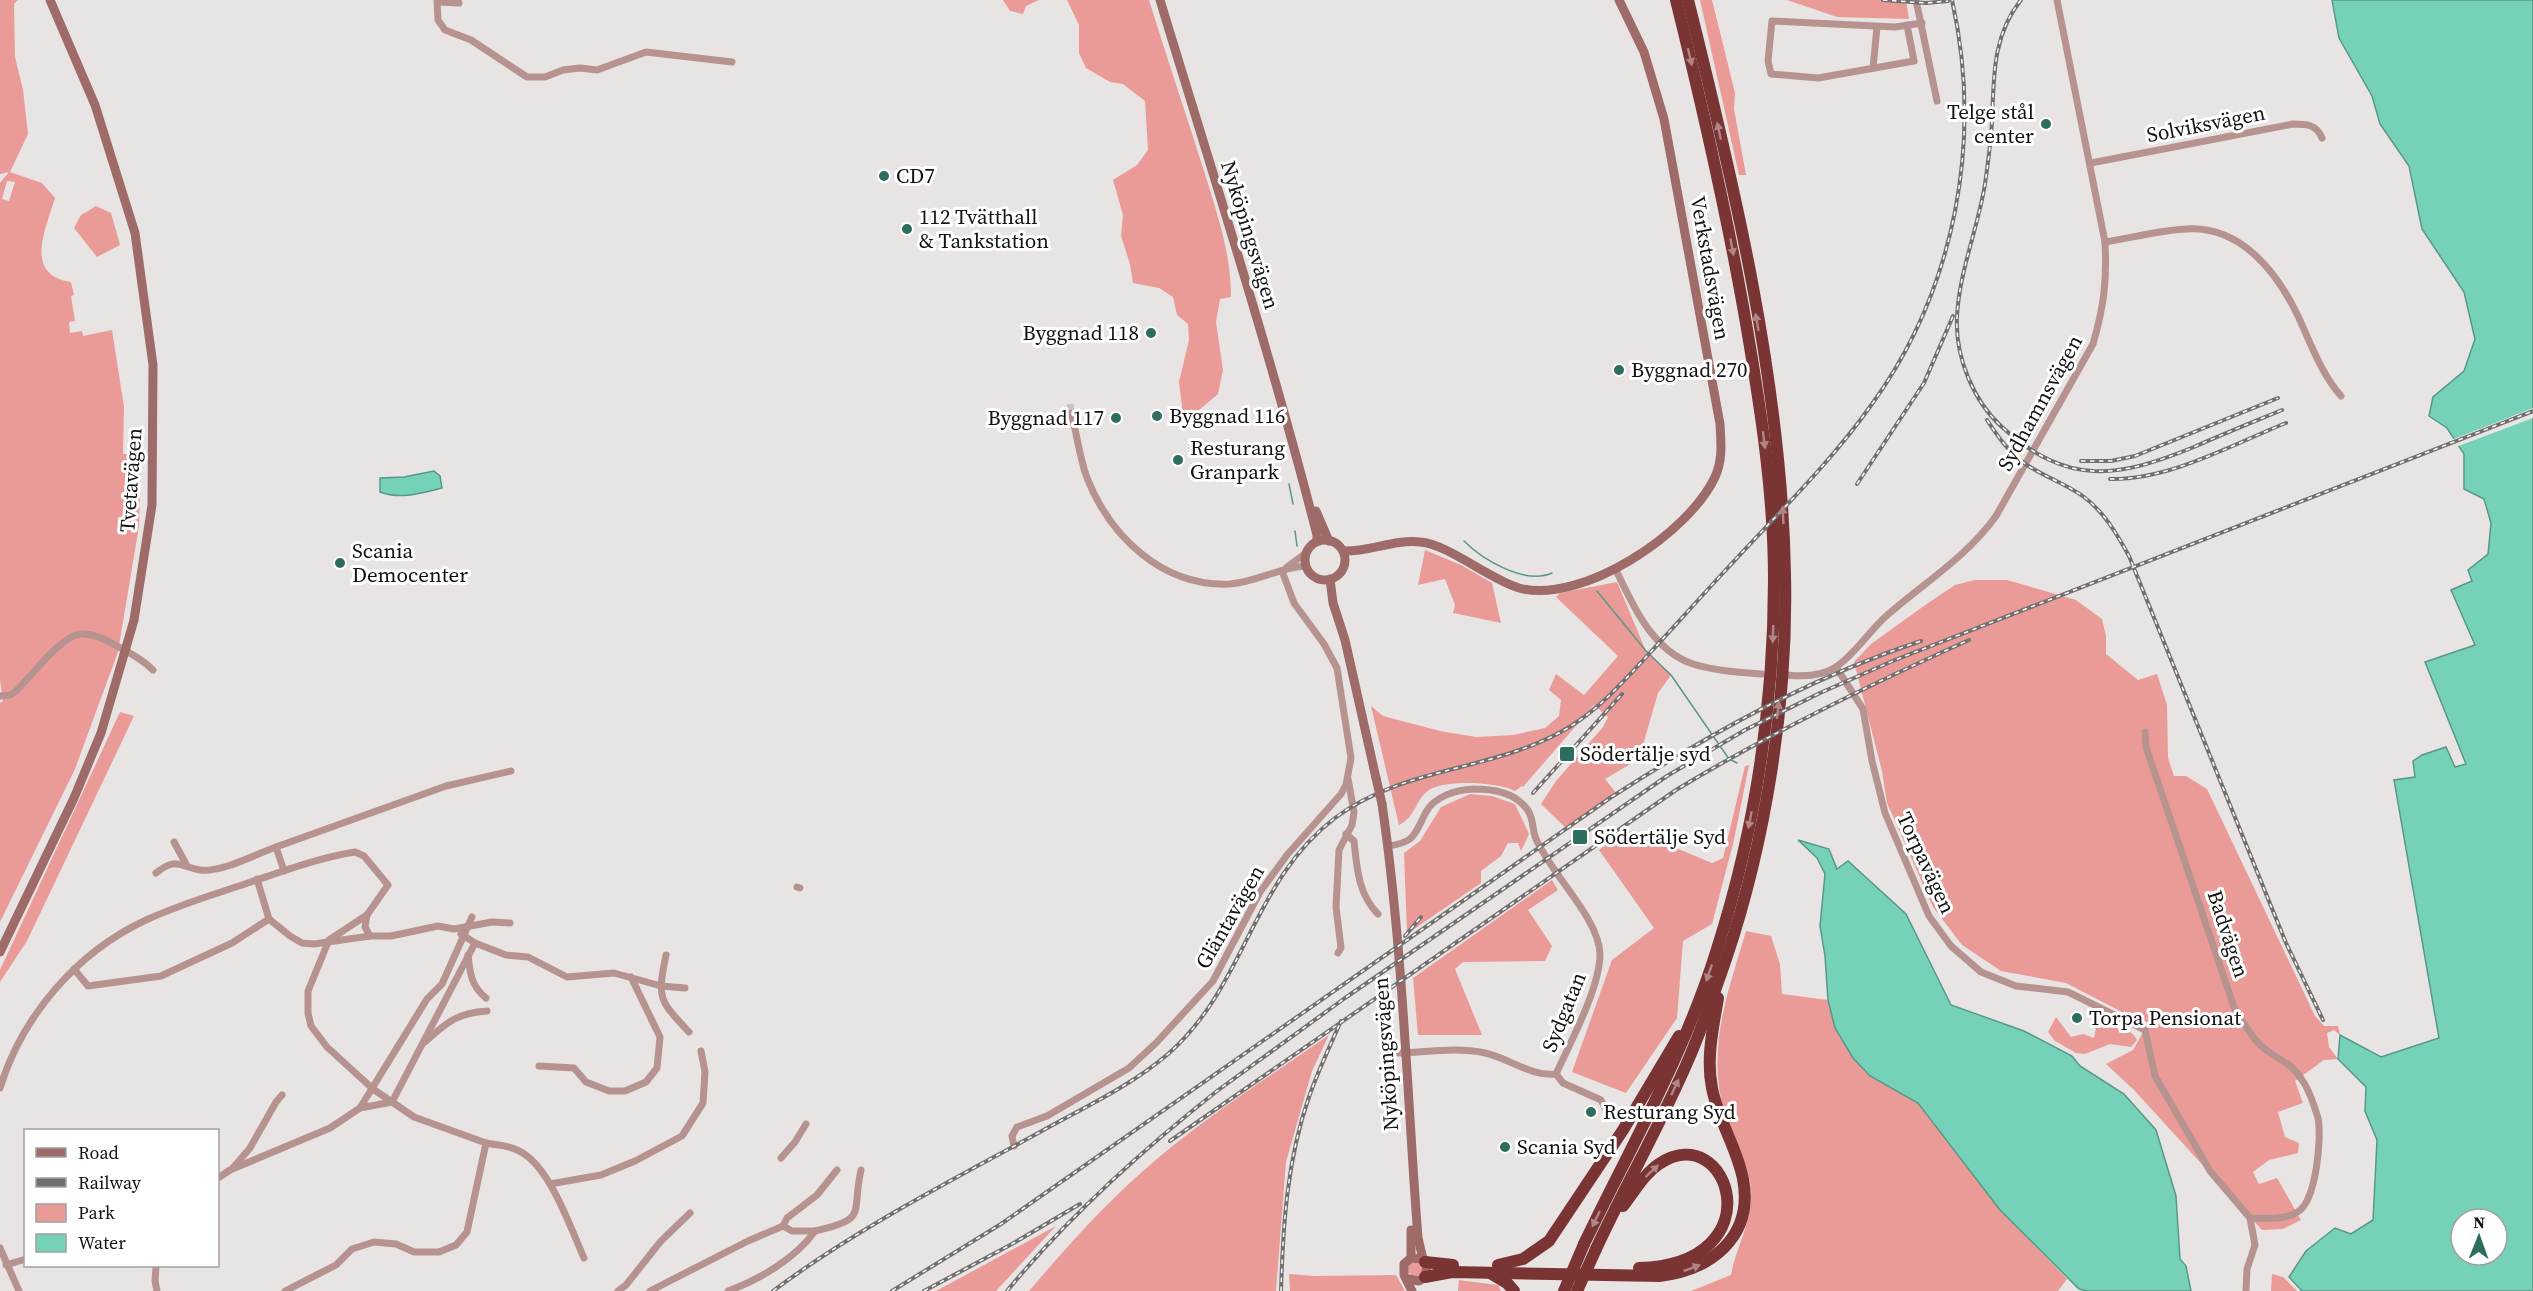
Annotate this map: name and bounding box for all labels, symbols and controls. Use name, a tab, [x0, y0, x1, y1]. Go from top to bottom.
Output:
one-way arrow	[1686, 48, 1696, 66]
place label: Telge stål center	[1947, 97, 2034, 150]
street label: Solviksvägen	[2144, 98, 2268, 149]
marker: Telge stål center	[2039, 117, 2053, 131]
one-way arrow	[1714, 122, 1724, 140]
street label: Nyköpingsvägen	[1214, 157, 1287, 313]
place label: CD7	[896, 161, 935, 190]
marker: CD7	[877, 169, 891, 183]
street label: Verkstadsvägen	[1684, 194, 1737, 342]
place label: 112 Tvätthall & Tankstation	[919, 202, 1049, 255]
marker: 112 Tvätthall & Tankstation	[900, 222, 914, 236]
one-way arrow	[1728, 238, 1737, 257]
one-way arrow	[1753, 312, 1762, 331]
place label: Byggnad 118	[1022, 318, 1139, 347]
marker: Byggnad 118	[1144, 326, 1158, 340]
street label: Sydhamnsvägen	[1990, 329, 2089, 476]
place label: Byggnad 270	[1631, 355, 1748, 384]
marker: Byggnad 270	[1612, 363, 1626, 377]
place label: Byggnad 116	[1169, 401, 1286, 430]
place label: Byggnad 117	[987, 403, 1104, 432]
marker: Byggnad 116	[1150, 409, 1164, 423]
marker: Byggnad 117	[1109, 411, 1123, 425]
street label: Tvetavägen	[112, 426, 149, 533]
one-way arrow	[1759, 430, 1768, 449]
place label: Resturang Granpark	[1190, 433, 1285, 486]
marker: Resturang Granpark	[1171, 453, 1185, 467]
one-way arrow	[1778, 506, 1787, 525]
place label: Scania Democenter	[352, 536, 468, 589]
marker: Scania Democenter	[333, 556, 347, 570]
one-way arrow	[1768, 625, 1777, 644]
one-way arrow	[1773, 700, 1783, 719]
place label: Södertälje syd	[1580, 739, 1711, 768]
marker: Södertälje syd	[1558, 745, 1576, 763]
street label: Torpavägen	[1890, 807, 1963, 919]
one-way arrow	[1745, 811, 1754, 830]
place label: Södertälje Syd	[1594, 822, 1726, 851]
marker: Södertälje Syd	[1571, 828, 1589, 846]
street label: Gläntavägen	[1188, 859, 1271, 974]
street label: Badvägen	[2201, 886, 2256, 982]
one-way arrow	[1703, 964, 1713, 982]
street label: Sydgatan	[1534, 967, 1593, 1056]
street label: Nyköpingsvägen	[1366, 976, 1405, 1132]
place label: Torpa Pensionat	[2089, 1003, 2241, 1032]
marker: Torpa Pensionat	[2070, 1011, 2084, 1025]
one-way arrow	[1671, 1078, 1680, 1095]
place label: Resturang Syd	[1603, 1097, 1736, 1126]
marker: Resturang Syd	[1584, 1105, 1598, 1119]
legend	[24, 1129, 219, 1267]
place label: Scania Syd	[1517, 1132, 1616, 1161]
text: Road	[78, 1140, 119, 1165]
marker: Scania Syd	[1498, 1140, 1512, 1154]
one-way arrow	[1644, 1165, 1659, 1178]
text: Railway	[78, 1170, 142, 1195]
text: Park	[78, 1200, 115, 1225]
north arrow	[2449, 1207, 2509, 1267]
one-way arrow	[1592, 1211, 1601, 1228]
text: N	[2473, 1211, 2486, 1233]
text: Water	[78, 1230, 126, 1255]
one-way arrow	[1684, 1263, 1702, 1273]

